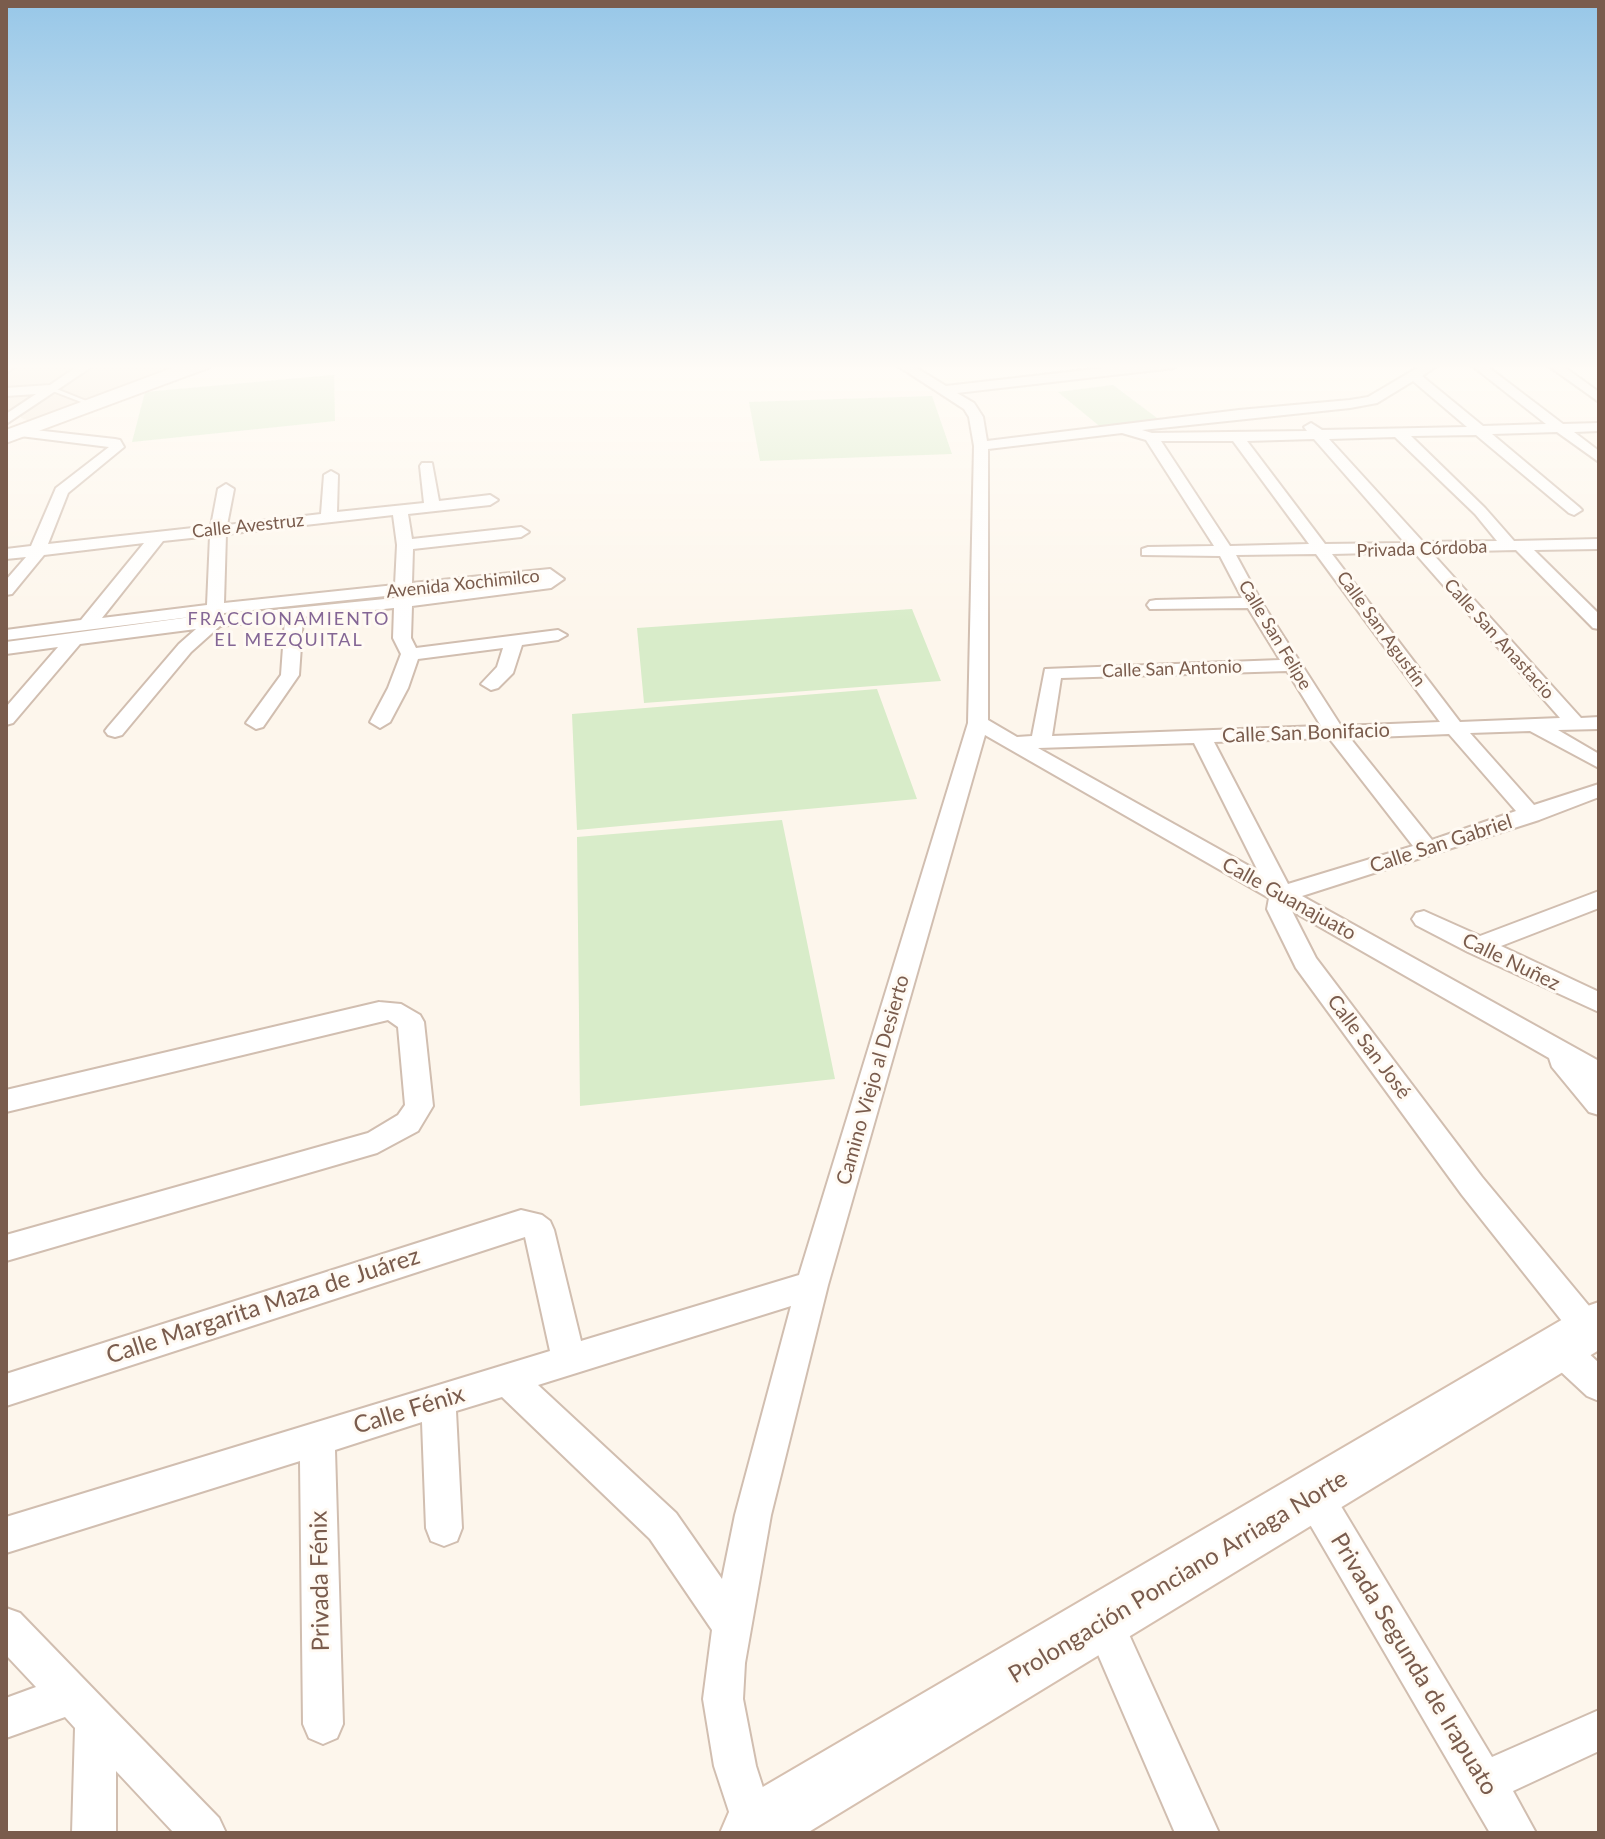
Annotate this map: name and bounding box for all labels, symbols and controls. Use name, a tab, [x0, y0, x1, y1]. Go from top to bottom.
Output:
street label: Calle Avestruz	[191, 509, 305, 543]
street label: Privada Córdoba	[1356, 536, 1488, 562]
street label: Avenida Xochimilco	[385, 565, 541, 603]
street label: Calle San Agustín	[1332, 567, 1430, 691]
street label: Calle San Anastacio	[1439, 574, 1559, 704]
street label: Calle San Felipe	[1234, 576, 1316, 694]
district label: FRACCIONAMIENTO EL MEZQUITAL	[188, 608, 390, 650]
street label: Calle San Antonio	[1102, 656, 1242, 682]
street label: Calle San Bonifacio	[1222, 718, 1390, 748]
street label: Calle San Gabriel	[1367, 810, 1515, 878]
street label: Calle Guanajuato	[1218, 852, 1360, 946]
street label: Calle Nuñez	[1458, 928, 1564, 996]
street label: Camino Viejo al Desierto	[831, 972, 915, 1188]
street label: Calle San José	[1322, 990, 1416, 1104]
street label: Calle Margarita Maza de Juárez	[103, 1242, 423, 1370]
street label: Calle Fénix	[350, 1380, 468, 1440]
street label: Prolongación Ponciano Arriaga Norte	[1003, 1464, 1353, 1690]
street label: Privada Fénix	[304, 1510, 336, 1652]
street label: Privada Segunda de Irapuato	[1324, 1528, 1504, 1800]

